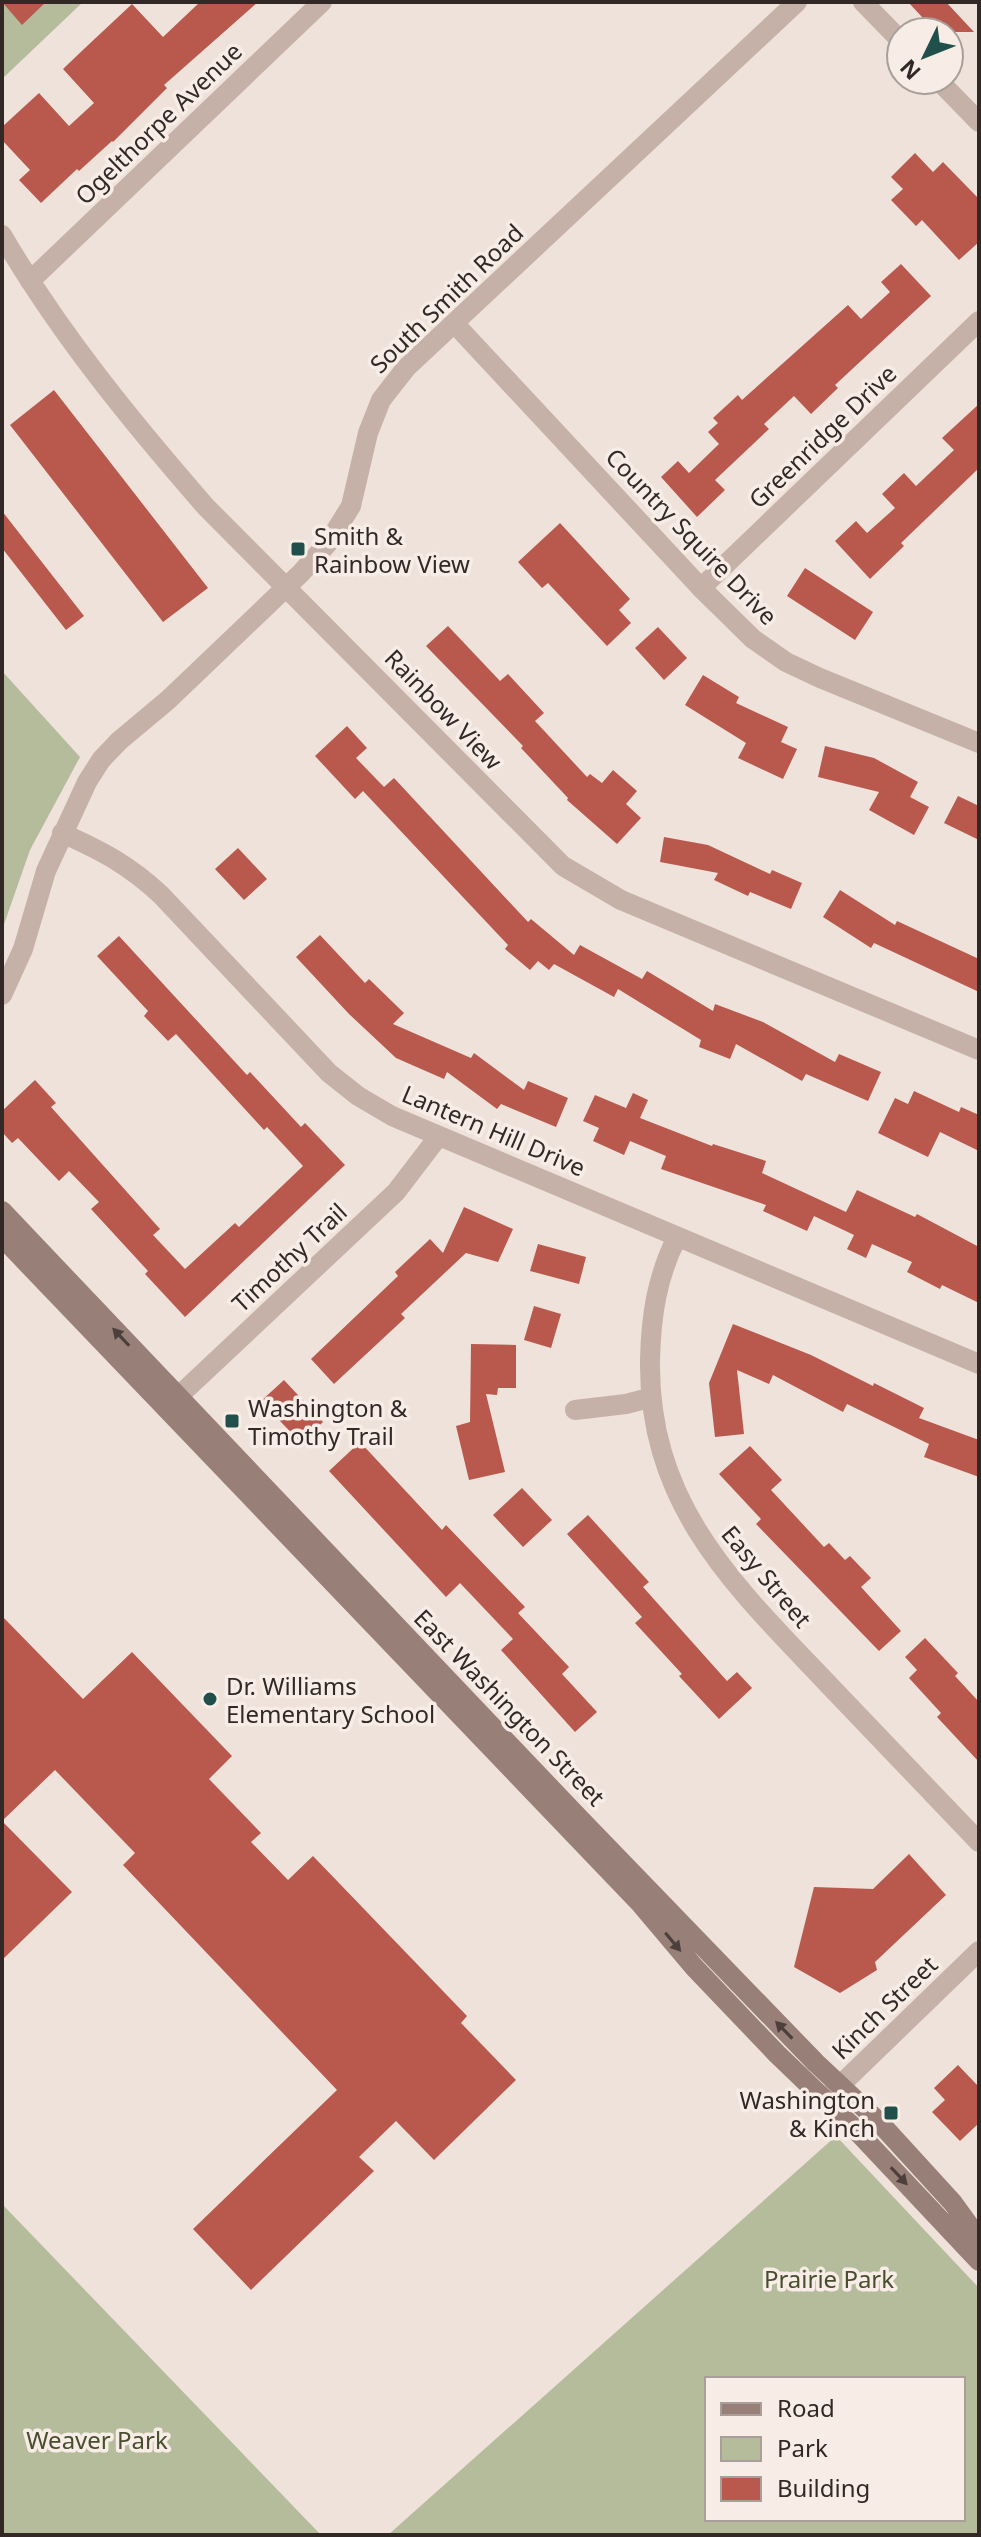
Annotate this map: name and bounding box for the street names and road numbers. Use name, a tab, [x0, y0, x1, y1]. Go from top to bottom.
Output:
street label: Ogelthorpe Avenue	[67, 35, 249, 211]
street label: South Smith Road	[362, 216, 530, 380]
street label: Greenridge Drive	[741, 357, 903, 515]
street label: Country Squire Drive	[599, 440, 785, 632]
street label: Rainbow View	[378, 641, 510, 777]
street label: Lantern Hill Drive	[397, 1077, 591, 1183]
street label: Timothy Trail	[224, 1195, 354, 1319]
street label: Easy Street	[715, 1518, 820, 1634]
street label: East Washington Street	[407, 1601, 613, 1813]
street label: Kinch Street	[824, 1948, 944, 2066]

